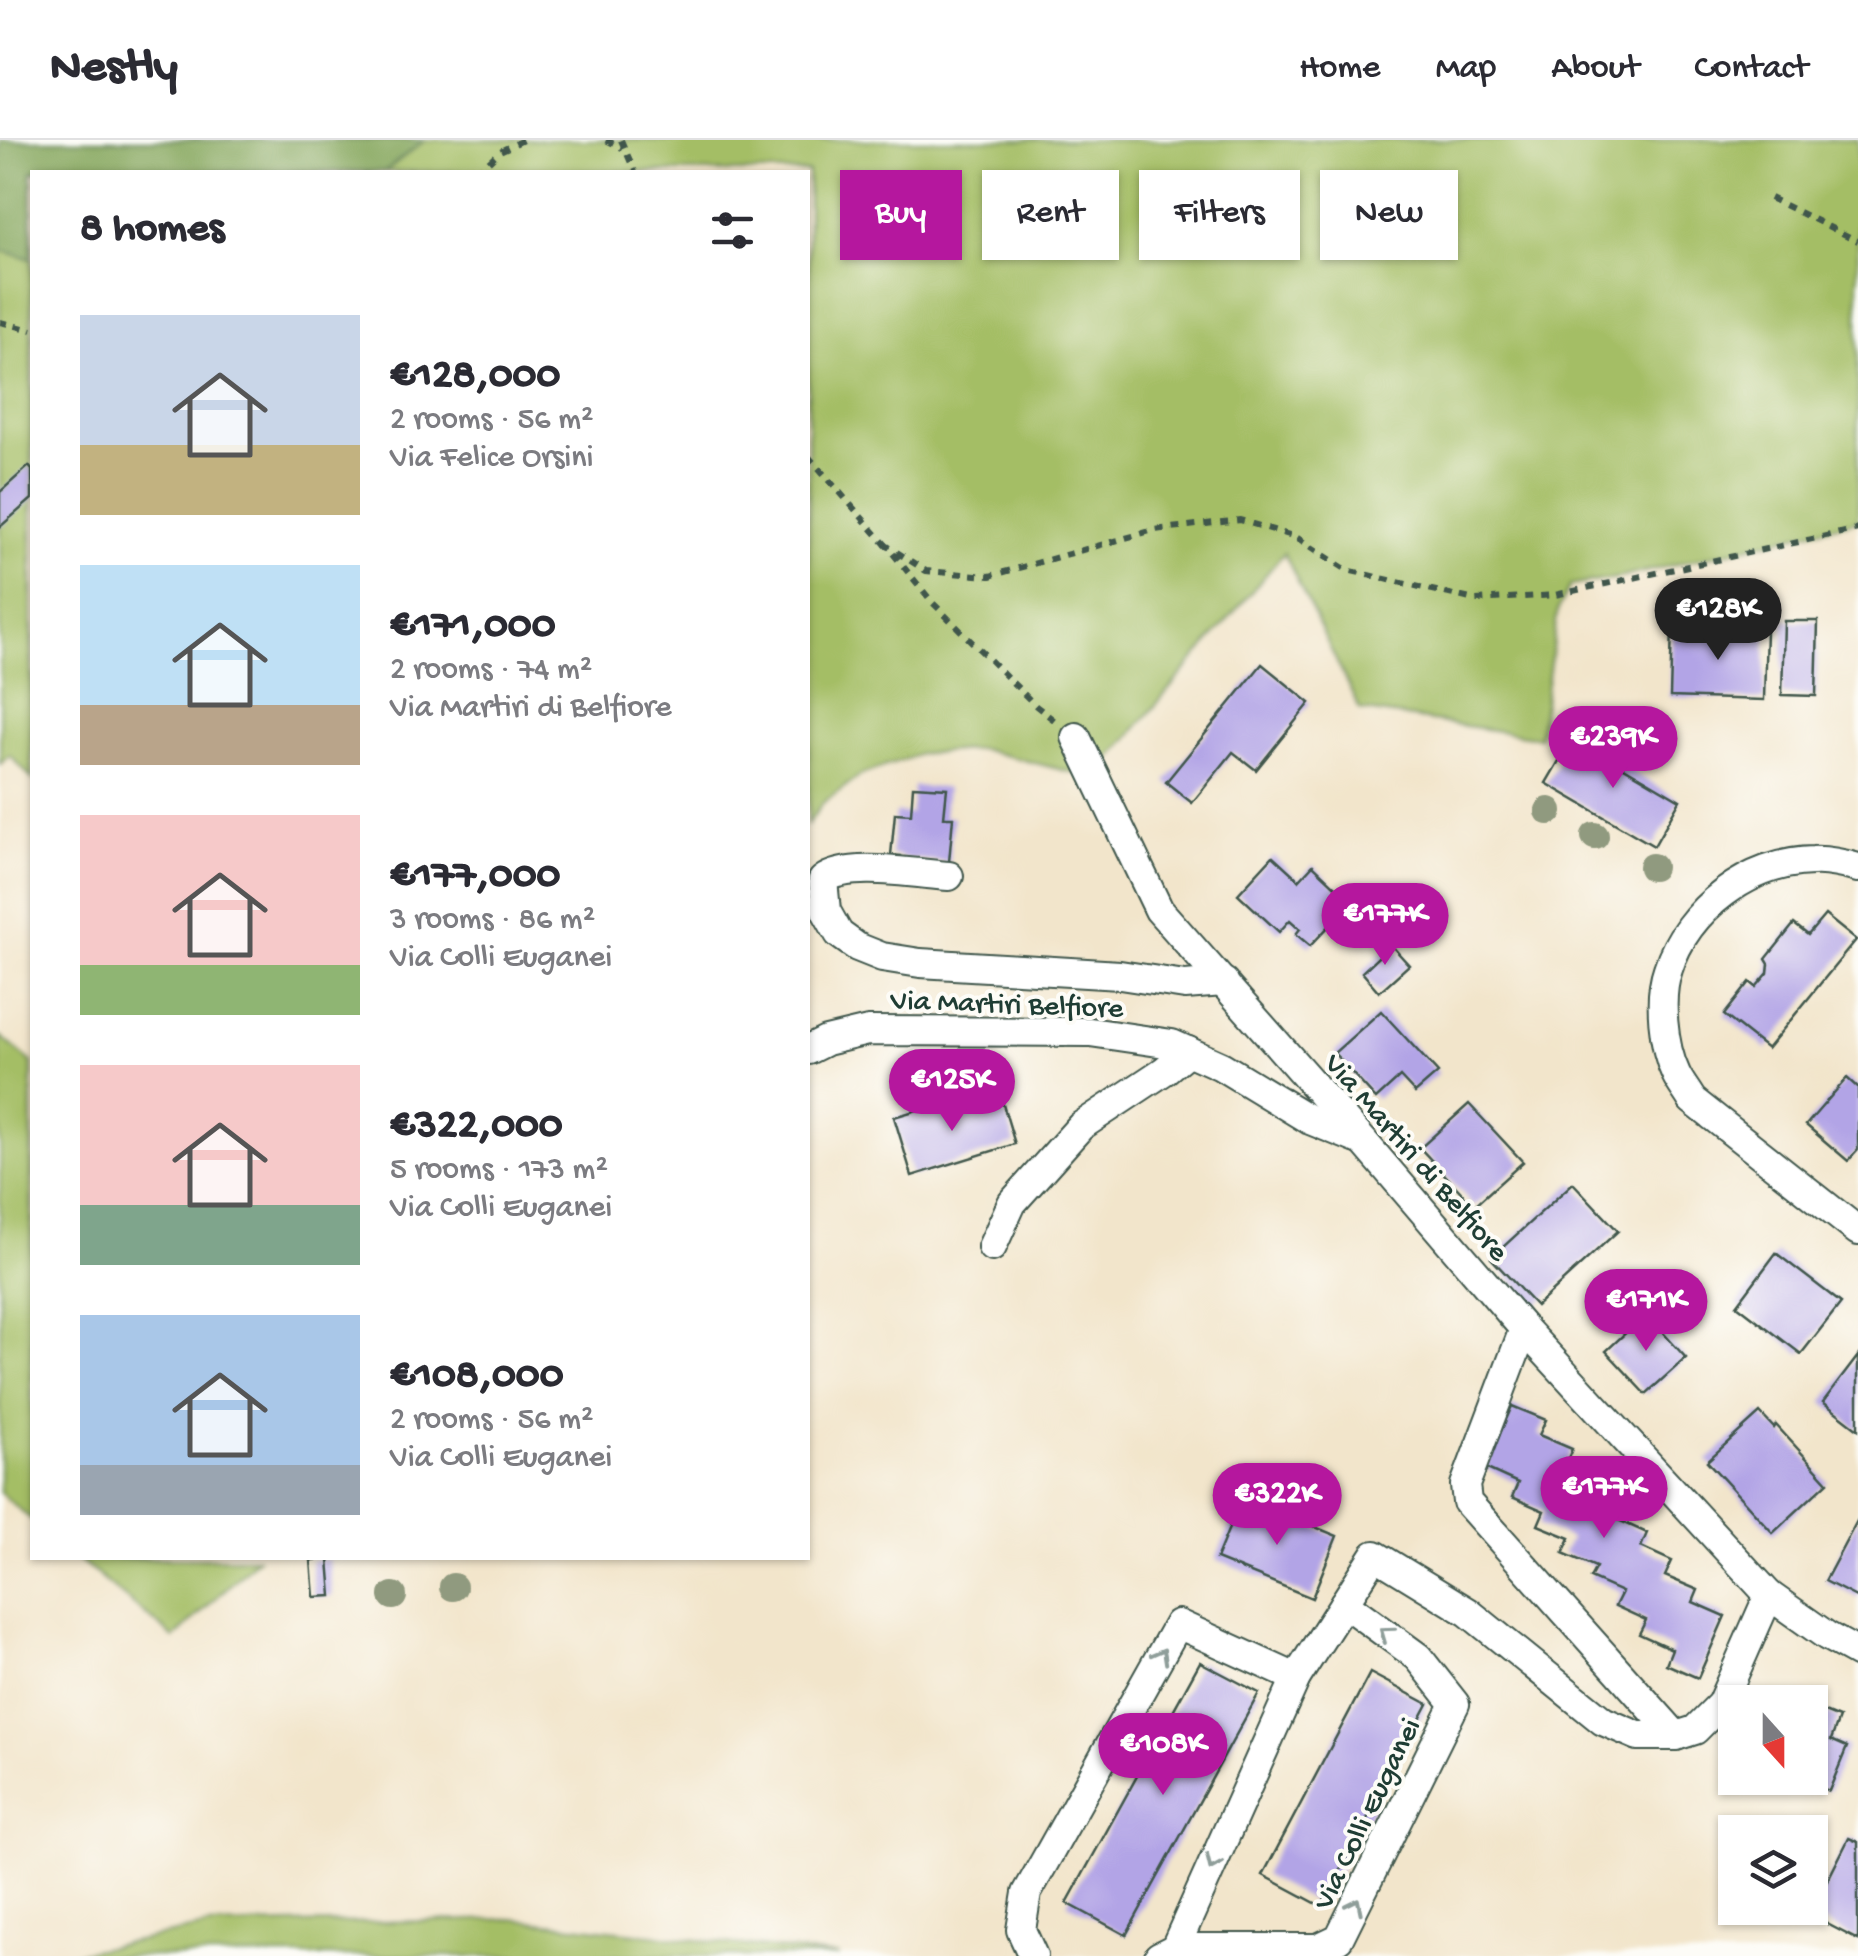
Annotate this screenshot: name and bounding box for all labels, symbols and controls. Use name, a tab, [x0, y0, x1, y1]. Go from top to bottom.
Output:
text: Nestly	[50, 41, 178, 98]
text: Home	[1299, 49, 1380, 90]
text: Map	[1435, 49, 1496, 90]
text: About	[1551, 49, 1639, 90]
text: Contact	[1694, 49, 1808, 90]
chip: Buy	[840, 170, 962, 260]
chip: Rent	[982, 170, 1119, 260]
chip: Filters	[1139, 170, 1300, 260]
chip: New	[1320, 170, 1458, 260]
icon: filters	[705, 203, 760, 258]
text: 8 homes	[80, 206, 224, 255]
text: €128,000	[390, 353, 560, 402]
icon: home	[160, 355, 280, 475]
text: 2 rooms · 56 m²	[390, 402, 594, 440]
text: Via Felice Orsini	[390, 440, 593, 478]
pin: €128K	[1648, 578, 1788, 663]
text: €128K	[1677, 591, 1759, 629]
text: €171,000	[390, 603, 556, 652]
icon: home	[160, 605, 280, 725]
text: 2 rooms · 74 m²	[390, 652, 592, 690]
text: Via Martiri di Belfiore	[390, 690, 672, 728]
pin: €239K	[1543, 706, 1683, 791]
text: €239K	[1571, 719, 1656, 757]
text: €177,000	[390, 853, 560, 902]
icon: home	[160, 855, 280, 975]
pin: €177K	[1315, 883, 1455, 968]
text: €177K	[1344, 896, 1426, 934]
text: 3 rooms · 86 m²	[390, 902, 595, 940]
text: Via Colli Euganei	[390, 940, 612, 978]
street label: Via Martiri Belfiore	[889, 985, 1124, 1028]
street label: Via Martiri di Belfiore	[1314, 1047, 1515, 1270]
pin: €125K	[882, 1049, 1022, 1134]
text: €125K	[911, 1062, 993, 1100]
text: €322,000	[390, 1103, 563, 1152]
icon: home	[160, 1105, 280, 1225]
text: 5 rooms · 173 m²	[390, 1152, 608, 1190]
text: Via Colli Euganei	[390, 1190, 612, 1228]
pin: €171K	[1576, 1269, 1716, 1354]
text: €171K	[1606, 1282, 1686, 1320]
text: €108,000	[390, 1353, 564, 1402]
icon: home	[160, 1355, 280, 1475]
text: 2 rooms · 56 m²	[390, 1402, 594, 1440]
text: Via Colli Euganei	[390, 1440, 612, 1478]
pin: €177K	[1534, 1456, 1674, 1541]
pin: €322K	[1207, 1463, 1347, 1548]
text: €177K	[1563, 1469, 1645, 1507]
text: €322K	[1235, 1476, 1319, 1514]
one-way arrow	[1378, 1627, 1397, 1645]
one-way arrow	[1148, 1648, 1168, 1666]
north arrow	[1718, 1685, 1828, 1795]
map controls	[1718, 1685, 1828, 1925]
pin: €108K	[1093, 1713, 1233, 1798]
street label: Via Colli Euganei	[1307, 1714, 1430, 1917]
text: €108K	[1120, 1726, 1206, 1764]
button: layers	[1718, 1815, 1828, 1925]
one-way arrow	[1205, 1853, 1225, 1871]
one-way arrow	[1343, 1898, 1362, 1916]

